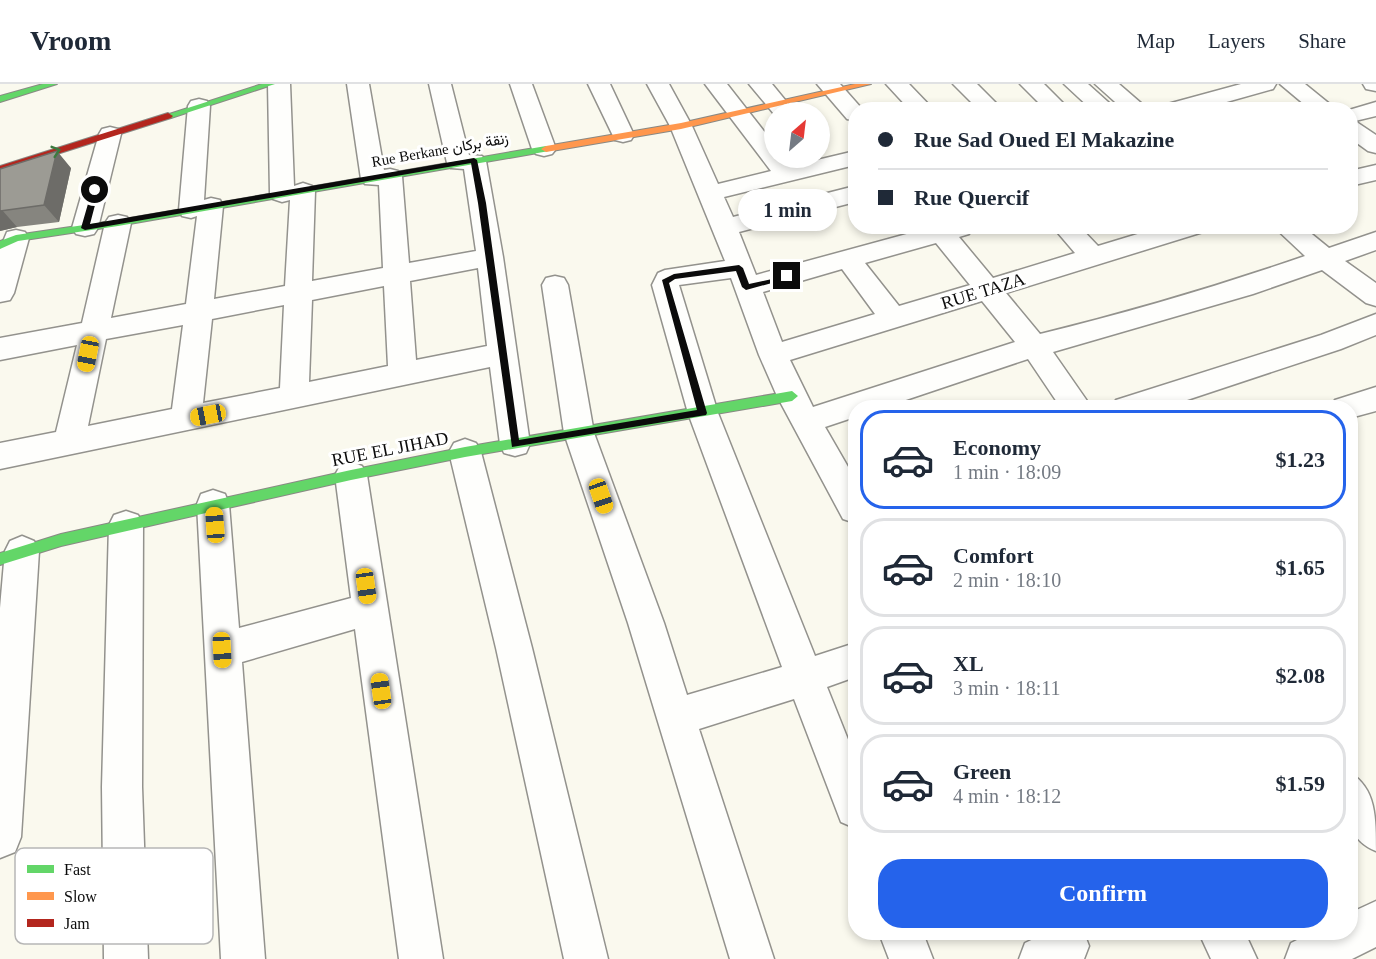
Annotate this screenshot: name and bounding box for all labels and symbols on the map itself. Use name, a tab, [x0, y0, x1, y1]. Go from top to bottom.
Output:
north arrow	[764, 102, 830, 168]
street label: Rue Berkane زنقة بركان	[370, 130, 510, 171]
one-way arrow	[50, 146, 61, 158]
route start	[81, 176, 108, 203]
callout: 1 min	[738, 189, 836, 231]
route end	[773, 262, 800, 289]
street label: RUE TAZA	[939, 269, 1027, 313]
car	[76, 335, 100, 373]
car	[189, 403, 227, 427]
street label: RUE EL JIHAD	[330, 428, 450, 470]
car	[587, 476, 615, 516]
car	[205, 506, 225, 544]
car	[355, 567, 377, 605]
car	[212, 632, 232, 668]
car	[370, 672, 392, 710]
legend	[15, 848, 213, 944]
text: Fast	[64, 861, 91, 878]
text: Slow	[64, 888, 97, 905]
text: Jam	[64, 915, 90, 932]

